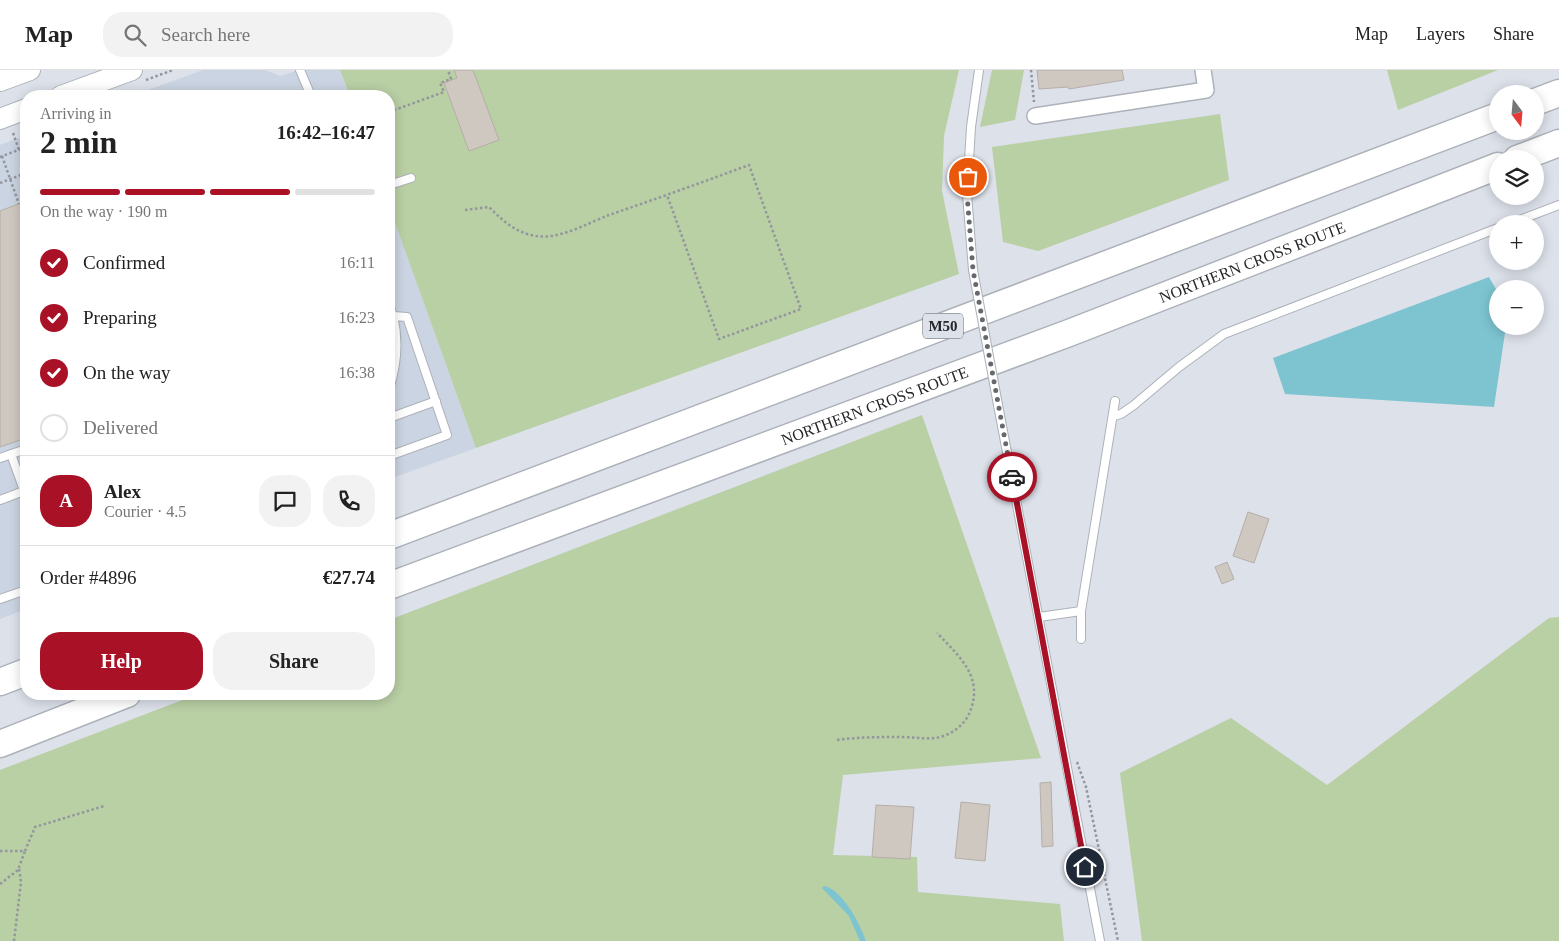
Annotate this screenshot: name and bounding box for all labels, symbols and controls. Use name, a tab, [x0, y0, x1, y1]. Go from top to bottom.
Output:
search box	[103, 12, 453, 57]
text: Map	[25, 21, 73, 47]
icon: search	[121, 21, 149, 49]
text: Search here	[161, 24, 250, 45]
text: Map	[1355, 24, 1388, 44]
text: Layers	[1416, 24, 1465, 44]
text: Share	[1493, 24, 1534, 44]
north arrow	[1489, 85, 1544, 140]
map controls	[1489, 85, 1544, 335]
text: Arriving in	[40, 105, 112, 122]
text: 16:42–16:47	[277, 122, 375, 143]
text: 2 min	[40, 124, 117, 160]
button: layers	[1489, 150, 1544, 205]
pin	[947, 156, 989, 198]
icon: bag	[954, 163, 982, 191]
text: On the way · 190 m	[40, 203, 168, 220]
button: +	[1489, 215, 1544, 270]
street label: NORTHERN CROSS ROUTE	[1157, 218, 1348, 306]
icon: check	[40, 249, 68, 277]
text: Confirmed	[83, 252, 165, 273]
text: 16:11	[339, 254, 375, 271]
button: −	[1489, 280, 1544, 335]
icon: check	[40, 304, 68, 332]
text: Preparing	[83, 307, 157, 328]
text: 16:23	[339, 309, 375, 326]
road number: M50	[923, 314, 963, 338]
icon: check	[40, 359, 68, 387]
text: On the way	[83, 362, 171, 383]
street label: NORTHERN CROSS ROUTE	[779, 363, 970, 448]
text: 16:38	[339, 364, 375, 381]
text: Delivered	[83, 417, 158, 438]
courier	[987, 452, 1037, 502]
icon: car	[998, 463, 1026, 491]
button: chat	[259, 475, 311, 527]
button: phone	[323, 475, 375, 527]
text: Alex	[104, 481, 141, 502]
text: A	[59, 490, 73, 511]
text: Courier · 4.5	[104, 503, 186, 520]
text: Order #4896	[40, 567, 137, 588]
text: €27.74	[323, 567, 375, 588]
button: Help	[40, 632, 203, 690]
button: Share	[213, 632, 375, 690]
pin	[1064, 846, 1106, 888]
icon: home	[1071, 853, 1099, 881]

